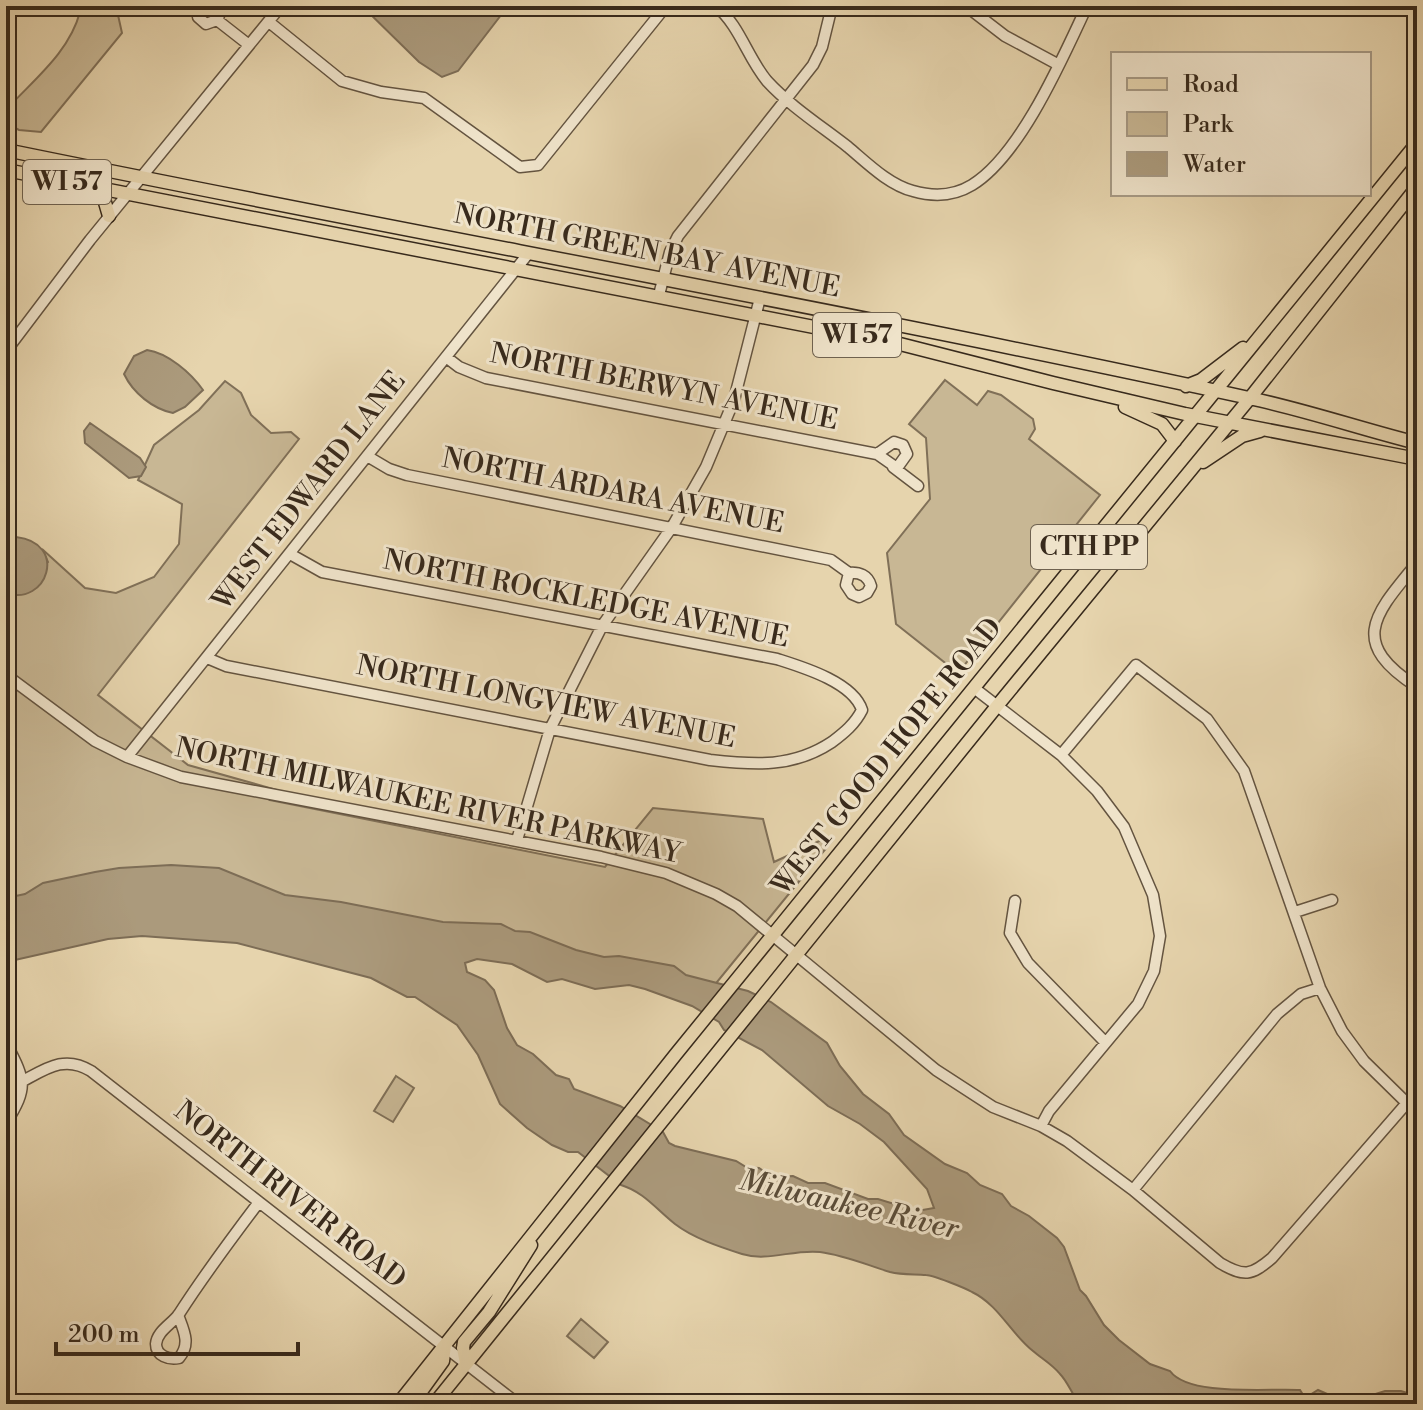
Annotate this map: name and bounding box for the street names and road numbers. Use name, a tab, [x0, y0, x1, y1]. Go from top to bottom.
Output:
road number: WI 57	[23, 160, 111, 204]
street label: NORTH GREEN BAY AVENUE	[451, 196, 843, 306]
road number: WI 57	[813, 313, 901, 357]
street label: NORTH BERWYN AVENUE	[487, 336, 841, 438]
street label: WEST EDWARD LANE	[204, 364, 413, 618]
street label: NORTH ARDARA AVENUE	[439, 441, 787, 541]
road number: CTH PP	[1031, 525, 1147, 569]
street label: NORTH ROCKLEDGE AVENUE	[380, 542, 792, 656]
street label: WEST GOOD HOPE ROAD	[763, 611, 1010, 904]
street label: NORTH LONGVIEW AVENUE	[354, 648, 738, 756]
street label: NORTH MILWAUKEE RIVER PARKWAY	[172, 730, 685, 872]
street label: NORTH RIVER ROAD	[167, 1094, 413, 1296]

